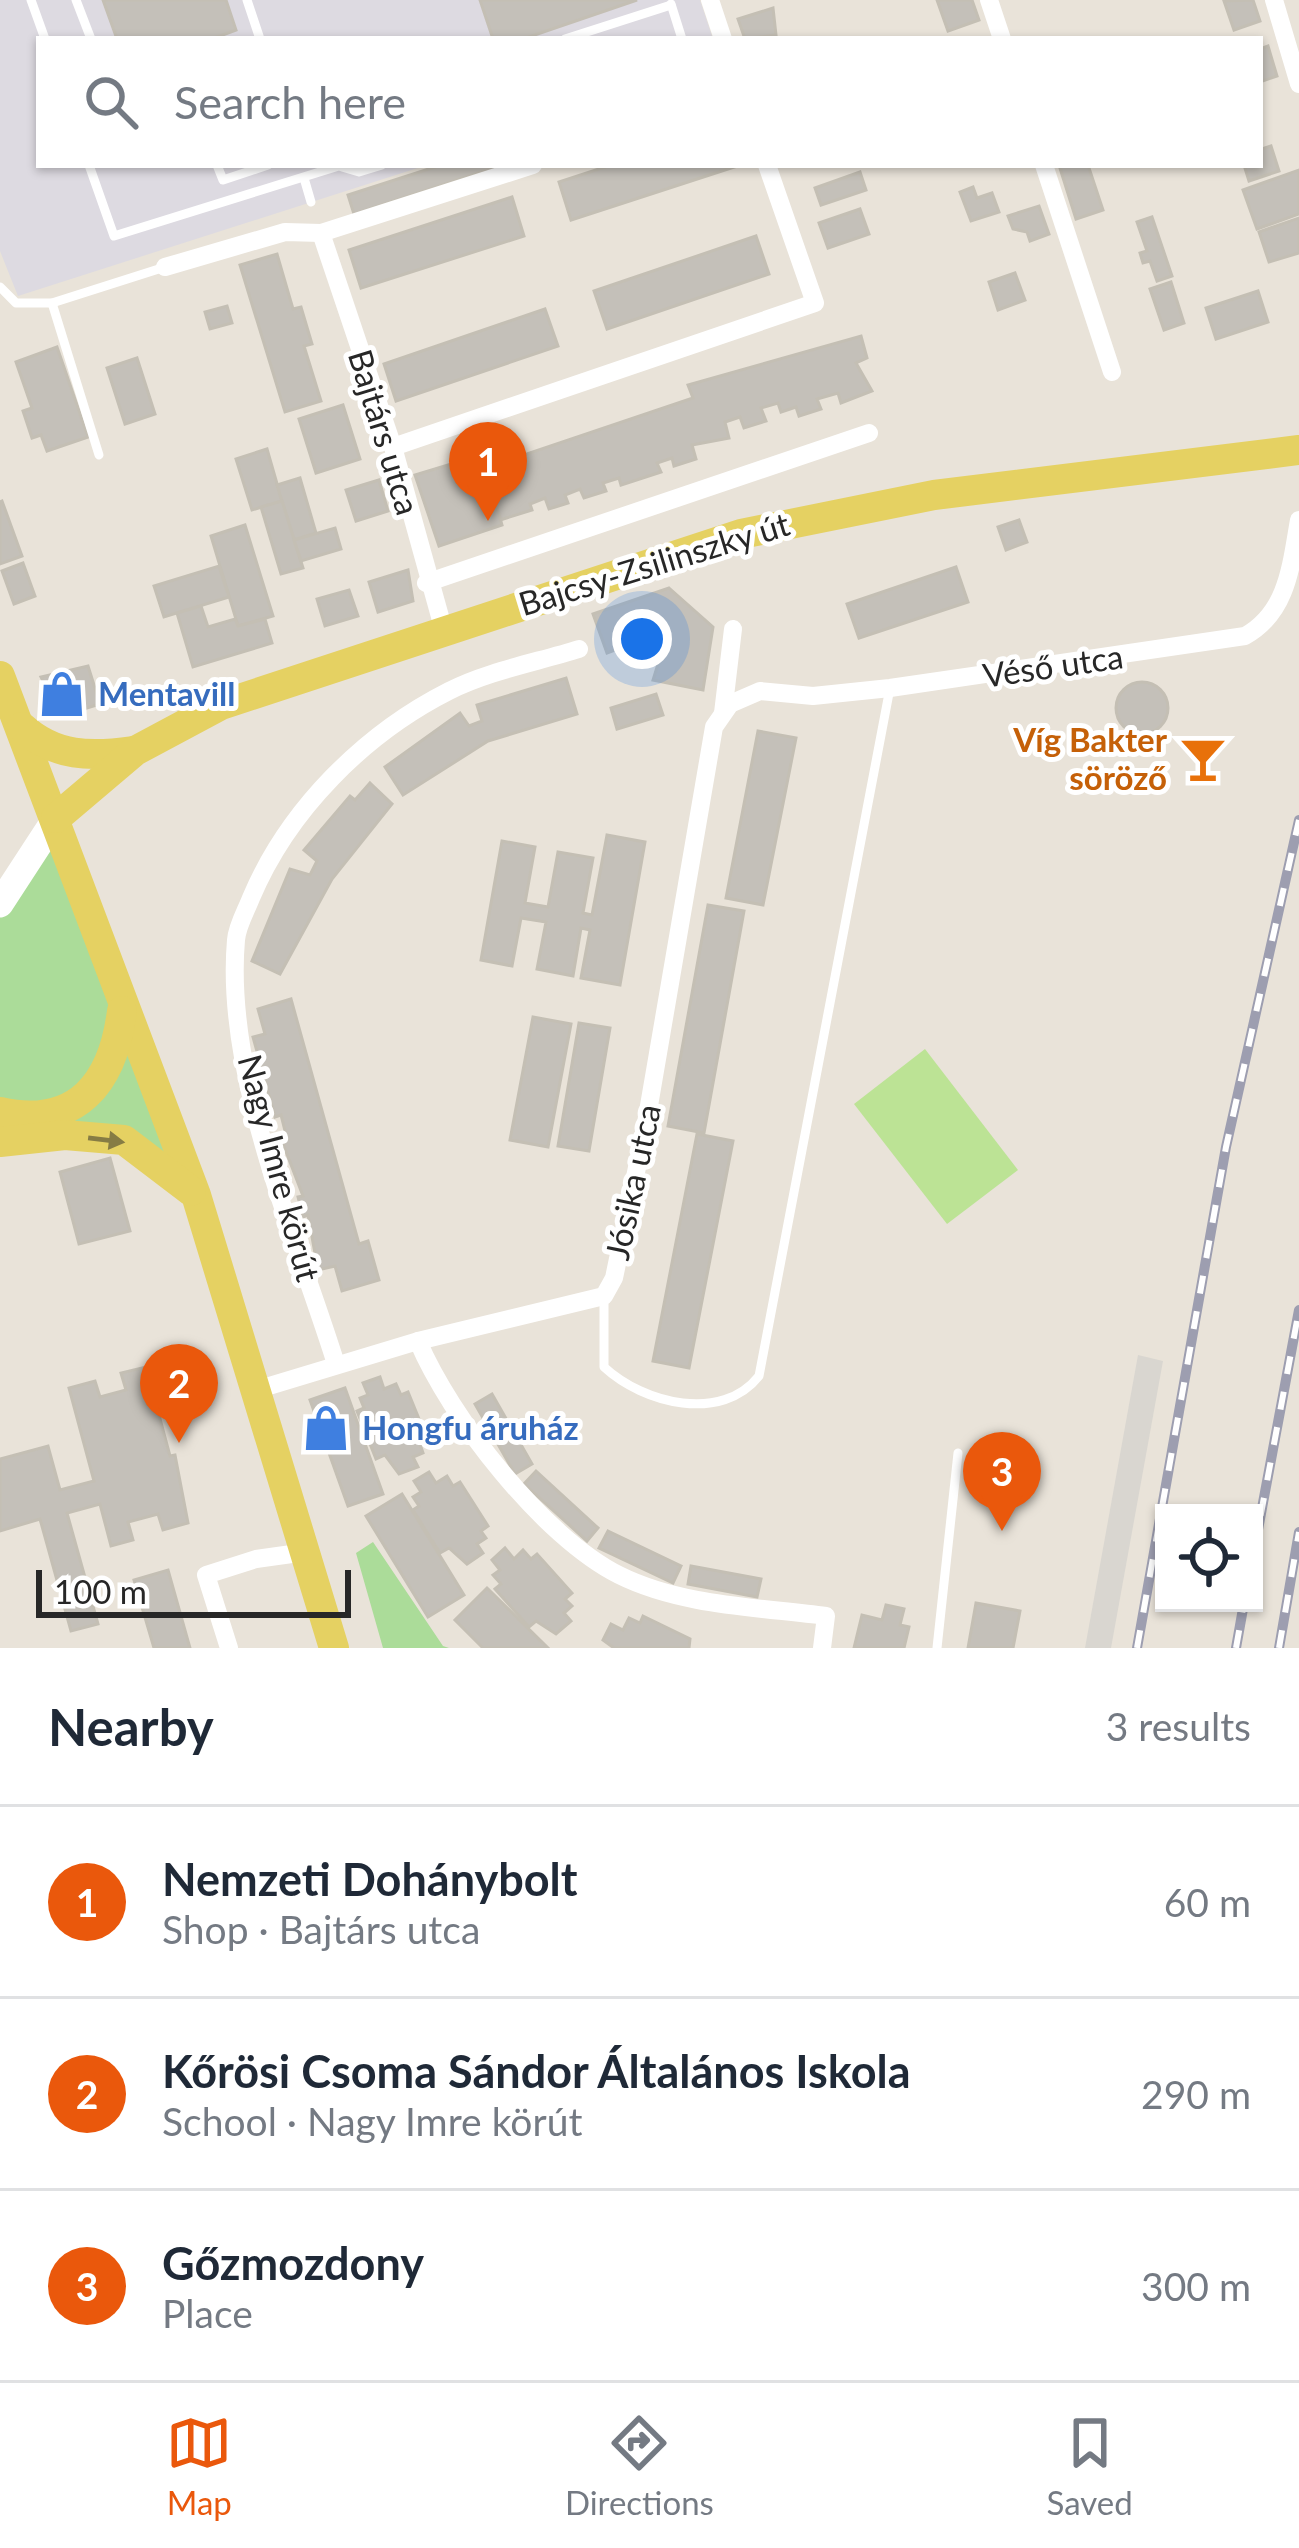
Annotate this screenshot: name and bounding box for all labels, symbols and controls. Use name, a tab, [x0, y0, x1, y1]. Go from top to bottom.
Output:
search box	[36, 36, 1263, 168]
icon: search	[78, 69, 144, 135]
text: Search here	[174, 75, 406, 129]
street label: Bajtárs utca	[341, 344, 429, 519]
pin: 1	[449, 422, 527, 521]
street label: Bajcsy-Zsilinszky út	[513, 503, 794, 623]
your location	[612, 609, 672, 669]
street label: Véső utca	[980, 635, 1125, 695]
shop icon: Mentavill	[37, 669, 87, 719]
place label: Mentavill	[98, 673, 236, 713]
place label: Víg Bakter söröző	[1012, 719, 1168, 797]
bar icon: Víg Bakter söröző	[1178, 734, 1228, 784]
street label: Nagy Imre körút	[230, 1050, 329, 1286]
street label: Jósika utca	[596, 1100, 668, 1263]
one-way arrow	[88, 1131, 126, 1150]
pin: 2	[140, 1344, 218, 1443]
shop icon: Hongfu áruház	[301, 1403, 351, 1453]
place label: Hongfu áruház	[362, 1407, 579, 1447]
pin: 3	[963, 1432, 1041, 1531]
map controls	[1155, 1504, 1263, 1612]
button: locate	[1155, 1504, 1263, 1612]
scale bar	[36, 1564, 351, 1617]
text: 100 m	[54, 1571, 147, 1611]
text: Nearby	[48, 1696, 214, 1757]
text: 3 results	[1106, 1703, 1251, 1749]
text: Nemzeti Dohánybolt	[162, 1852, 577, 1906]
text: 1	[76, 1879, 98, 1925]
text: 60 m	[1164, 1879, 1251, 1925]
text: Shop · Bajtárs utca	[162, 1906, 480, 1952]
text: Kőrösi Csoma Sándor Általános Iskola	[162, 2044, 911, 2098]
text: 2	[76, 2071, 98, 2117]
text: 290 m	[1141, 2071, 1251, 2117]
text: School · Nagy Imre körút	[162, 2098, 582, 2144]
text: Gőzmozdony	[162, 2236, 424, 2290]
text: 3	[76, 2263, 98, 2309]
text: 300 m	[1141, 2263, 1251, 2309]
text: Place	[162, 2290, 253, 2336]
tab: Map	[166, 2410, 232, 2522]
tab: Directions	[565, 2410, 714, 2522]
tab: Saved	[1046, 2410, 1133, 2522]

